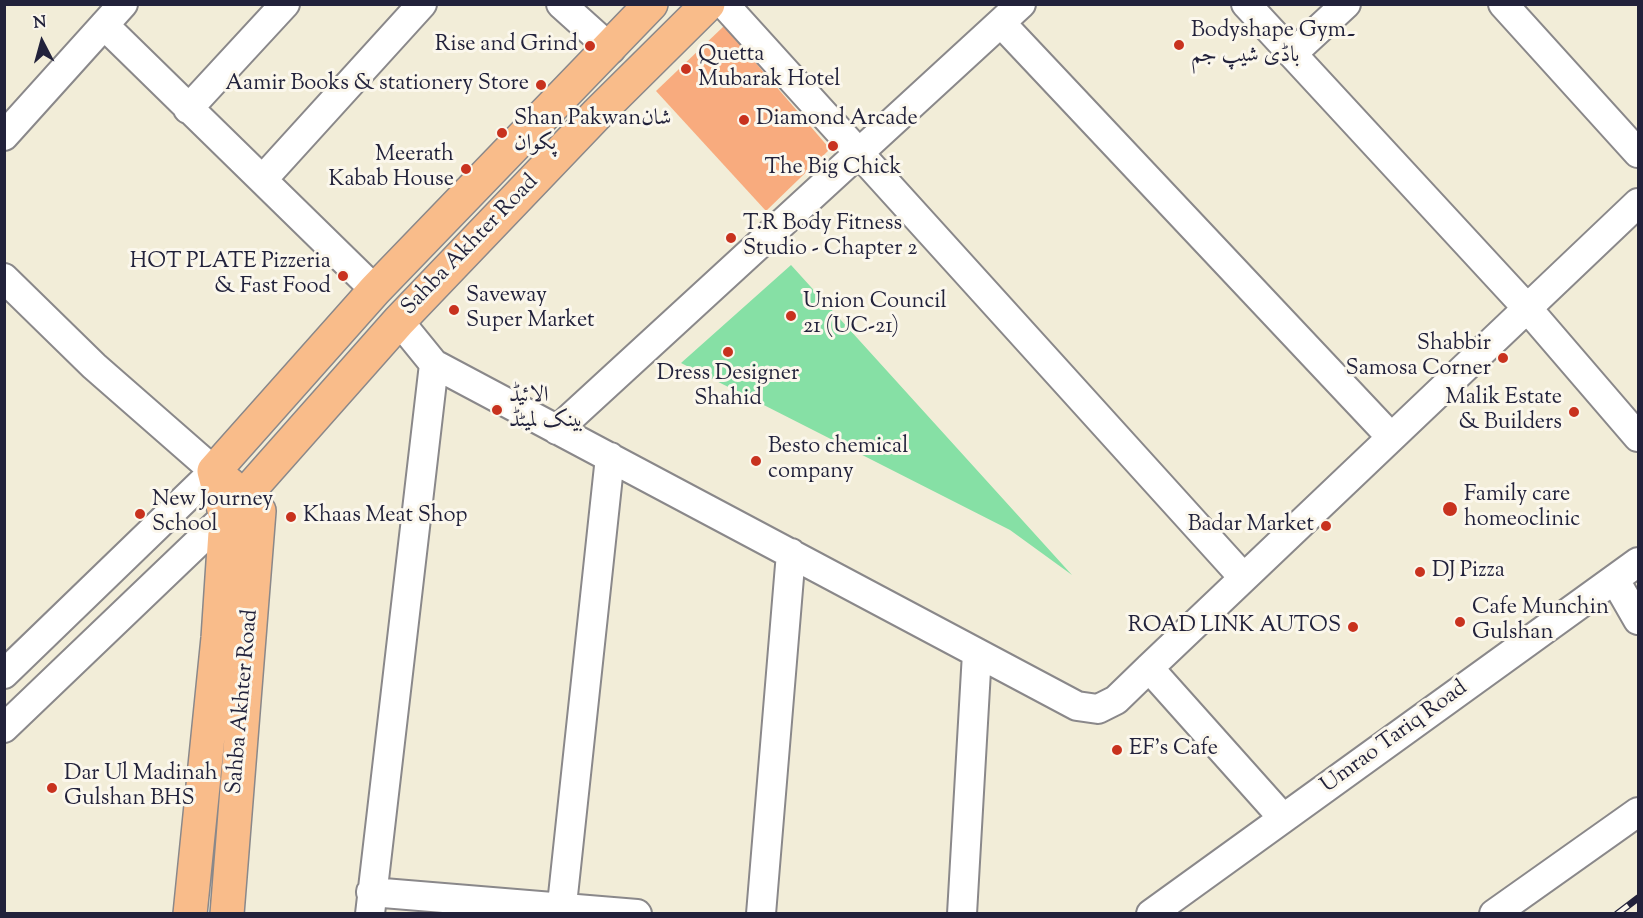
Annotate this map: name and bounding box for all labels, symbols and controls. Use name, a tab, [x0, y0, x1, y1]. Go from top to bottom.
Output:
text: N	[33, 11, 48, 36]
north arrow	[12, 12, 72, 72]
place label: Bodyshape Gym۔ باڈی شیپ جم	[1191, 19, 1357, 70]
place label: Rise and Grind	[435, 33, 578, 59]
marker: Bodyshape Gym۔ باڈی شیپ جم	[1172, 38, 1186, 52]
marker: Rise and Grind	[583, 39, 597, 53]
place label: Quetta Mubarak Hotel	[698, 43, 840, 94]
marker: Quetta Mubarak Hotel	[679, 62, 693, 76]
place label: Aamir Books & stationery Store	[225, 72, 529, 98]
marker: Aamir Books & stationery Store	[534, 78, 548, 92]
place label: Shan Pakwanشان پکوان	[514, 107, 671, 158]
place label: Diamond Arcade	[756, 107, 918, 133]
marker: Diamond Arcade	[737, 113, 751, 127]
marker: Shan Pakwanشان پکوان	[495, 126, 509, 140]
marker: The Big Chick	[826, 139, 840, 153]
place label: Meerath Kabab House	[328, 143, 454, 194]
place label: The Big Chick	[764, 156, 902, 182]
marker: Meerath Kabab House	[459, 162, 473, 176]
street label: Sahba Akhter Road	[397, 170, 545, 322]
place label: T.R Body Fitness Studio - Chapter 2	[743, 212, 917, 264]
marker: T.R Body Fitness Studio - Chapter 2	[724, 231, 738, 245]
place label: HOT PLATE Pizzeria & Fast Food	[130, 250, 331, 302]
marker: HOT PLATE Pizzeria & Fast Food	[336, 269, 350, 283]
place label: Saveway Super Market	[466, 284, 595, 336]
place label: Union Council 21 (UC-21)	[803, 290, 947, 342]
marker: Saveway Super Market	[447, 303, 461, 317]
marker: Union Council 21 (UC-21)	[784, 309, 798, 323]
place label: Shabbir Samosa Corner	[1346, 332, 1491, 384]
marker: Dress Designer Shahid	[721, 345, 735, 359]
marker: Shabbir Samosa Corner	[1496, 351, 1510, 365]
place label: Dress Designer Shahid	[657, 362, 799, 414]
place label: الائیڈ بینک لمیٹڈ	[509, 384, 583, 436]
place label: Malik Estate & Builders	[1445, 386, 1562, 438]
marker: الائیڈ بینک لمیٹڈ	[490, 403, 504, 417]
marker: Malik Estate & Builders	[1567, 405, 1581, 419]
place label: Besto chemical company	[768, 435, 908, 487]
marker: Besto chemical company	[749, 454, 763, 468]
place label: Family care homeoclinic	[1464, 483, 1580, 534]
place label: New Journey School	[152, 488, 273, 540]
marker: Family care homeoclinic	[1441, 500, 1459, 518]
place label: Khaas Meat Shop	[303, 504, 468, 530]
marker: New Journey School	[133, 507, 147, 521]
marker: Khaas Meat Shop	[284, 510, 298, 524]
place label: Badar Market	[1188, 513, 1314, 539]
marker: Badar Market	[1319, 519, 1333, 533]
place label: DJ Pizza	[1432, 559, 1505, 585]
marker: DJ Pizza	[1413, 565, 1427, 579]
place label: Cafe Munchin Gulshan	[1472, 596, 1609, 648]
street label: Sahba Akhter Road	[223, 608, 265, 796]
place label: ROAD LINK AUTOS	[1128, 614, 1341, 640]
marker: Cafe Munchin Gulshan	[1453, 615, 1467, 629]
marker: ROAD LINK AUTOS	[1346, 620, 1360, 634]
street label: Umrao Tariq Road	[1316, 676, 1474, 800]
place label: EF's Cafe	[1129, 737, 1218, 763]
marker: EF's Cafe	[1110, 743, 1124, 757]
place label: Dar Ul Madinah Gulshan BHS	[64, 762, 218, 813]
marker: Dar Ul Madinah Gulshan BHS	[45, 781, 59, 795]

